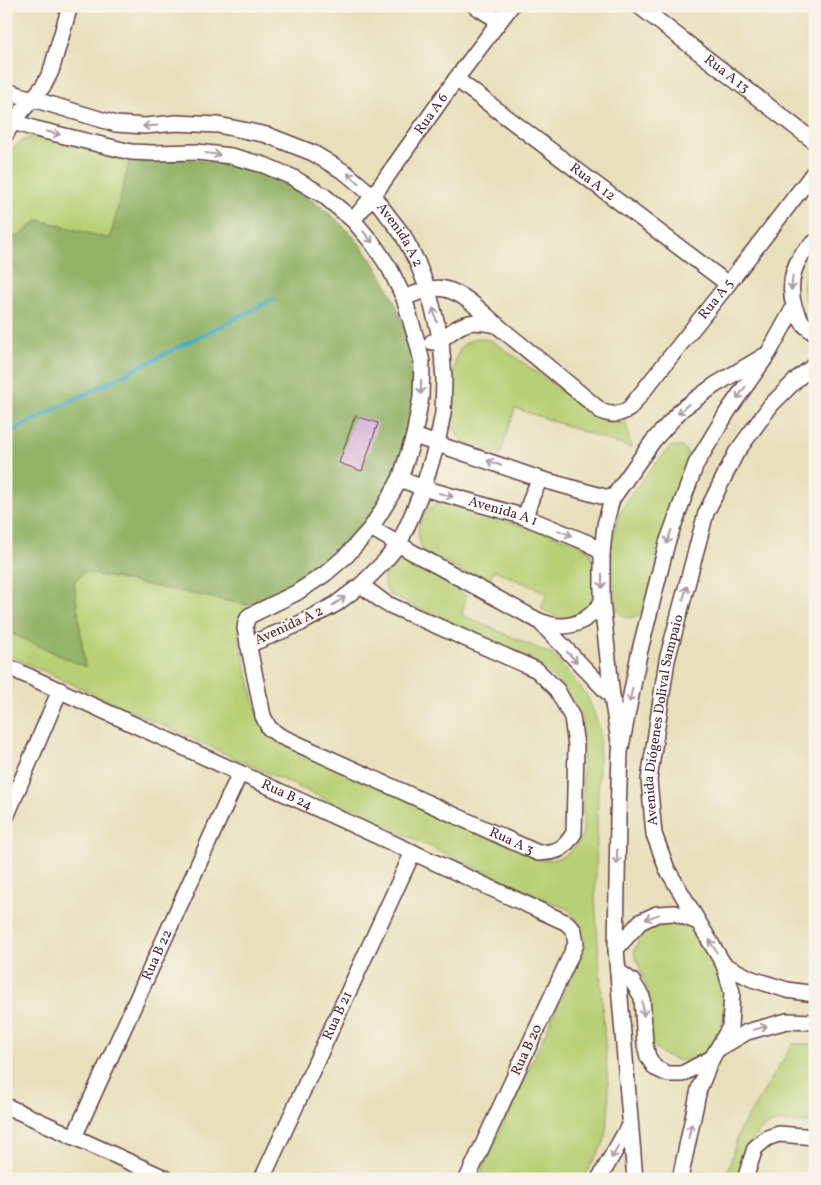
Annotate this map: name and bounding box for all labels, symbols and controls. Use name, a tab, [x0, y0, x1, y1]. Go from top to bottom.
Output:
street label: Rua A 13	[700, 50, 753, 97]
street label: Rua A 6	[410, 89, 453, 139]
one-way arrow	[142, 121, 158, 130]
one-way arrow	[45, 129, 61, 138]
one-way arrow	[205, 149, 221, 159]
street label: Rua A 12	[566, 158, 619, 205]
one-way arrow	[347, 173, 360, 184]
street label: Avenida A 2	[372, 199, 427, 270]
one-way arrow	[362, 231, 373, 244]
one-way arrow	[787, 274, 797, 290]
street label: Rua A 5	[694, 275, 738, 323]
one-way arrow	[429, 308, 439, 324]
one-way arrow	[416, 378, 426, 395]
one-way arrow	[736, 386, 746, 400]
one-way arrow	[677, 404, 690, 415]
one-way arrow	[487, 458, 502, 467]
one-way arrow	[437, 490, 453, 500]
street label: Avenida A 1	[466, 492, 541, 531]
one-way arrow	[557, 529, 572, 538]
one-way arrow	[664, 529, 673, 545]
one-way arrow	[597, 572, 607, 588]
one-way arrow	[681, 585, 690, 601]
one-way arrow	[332, 596, 346, 606]
street label: Avenida A 2	[252, 602, 326, 650]
street label: Avenida Diógenes Dolival Sampaio	[639, 612, 688, 826]
one-way arrow	[566, 650, 578, 663]
one-way arrow	[626, 687, 636, 703]
street label: Rua B 24	[258, 775, 316, 815]
street label: Rua A 3	[486, 823, 537, 859]
one-way arrow	[612, 848, 622, 865]
one-way arrow	[645, 913, 660, 922]
street label: Rua B 22	[137, 927, 177, 983]
one-way arrow	[708, 940, 718, 954]
street label: Rua B 21	[318, 988, 357, 1043]
one-way arrow	[638, 1001, 648, 1017]
street label: Rua B 20	[507, 1021, 547, 1079]
one-way arrow	[752, 1023, 768, 1032]
one-way arrow	[686, 1124, 695, 1140]
one-way arrow	[609, 1144, 619, 1158]

